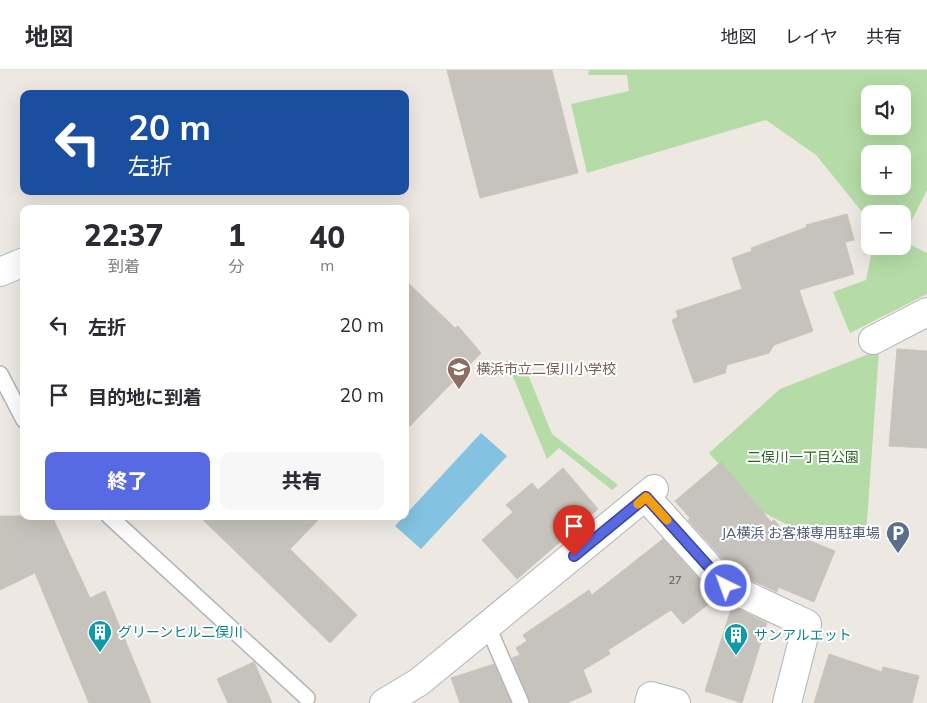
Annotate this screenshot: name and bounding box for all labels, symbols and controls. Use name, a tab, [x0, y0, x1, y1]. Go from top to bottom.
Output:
text: 地図	[25, 21, 73, 51]
text: 地図	[721, 25, 757, 48]
text: レイヤ	[785, 25, 838, 48]
text: 共有	[866, 25, 902, 48]
map controls	[861, 85, 911, 255]
button: sound	[861, 85, 911, 135]
text: 20 m	[128, 105, 211, 149]
icon: left	[45, 110, 110, 175]
button: +	[861, 145, 911, 195]
text: 左折	[128, 152, 172, 180]
button: −	[861, 205, 911, 255]
text: 22:37	[84, 216, 164, 254]
text: 1	[227, 216, 245, 254]
text: 40	[309, 218, 345, 256]
text: m	[320, 255, 334, 275]
text: 到着	[108, 256, 140, 276]
text: 分	[228, 256, 244, 276]
icon: left	[45, 311, 73, 339]
text: 20 m	[340, 313, 384, 337]
text: 左折	[88, 315, 126, 339]
school or university icon: 横浜市立二俣川小学校	[446, 356, 472, 390]
place label: 横浜市立二俣川小学校	[476, 360, 616, 378]
icon: arrive	[45, 381, 73, 409]
text: 20 m	[340, 383, 384, 407]
text: 目的地に到着	[88, 385, 202, 409]
park label: 二俣川一丁目公園	[747, 448, 859, 466]
button: 終了	[45, 452, 210, 510]
button: 共有	[220, 452, 384, 510]
pin	[553, 505, 595, 556]
icon: arrive	[560, 512, 588, 540]
parking icon: JA横浜 お客様専用駐車場	[885, 520, 911, 554]
place label: JA横浜 お客様専用駐車場	[721, 524, 880, 542]
position arrow	[699, 559, 751, 611]
house number: 27	[668, 573, 682, 587]
building icon: グリーンヒル二俣川	[87, 619, 113, 653]
building icon: サンアルエット	[723, 622, 749, 656]
place label: グリーンヒル二俣川	[118, 623, 243, 641]
place label: サンアルエット	[754, 626, 852, 644]

